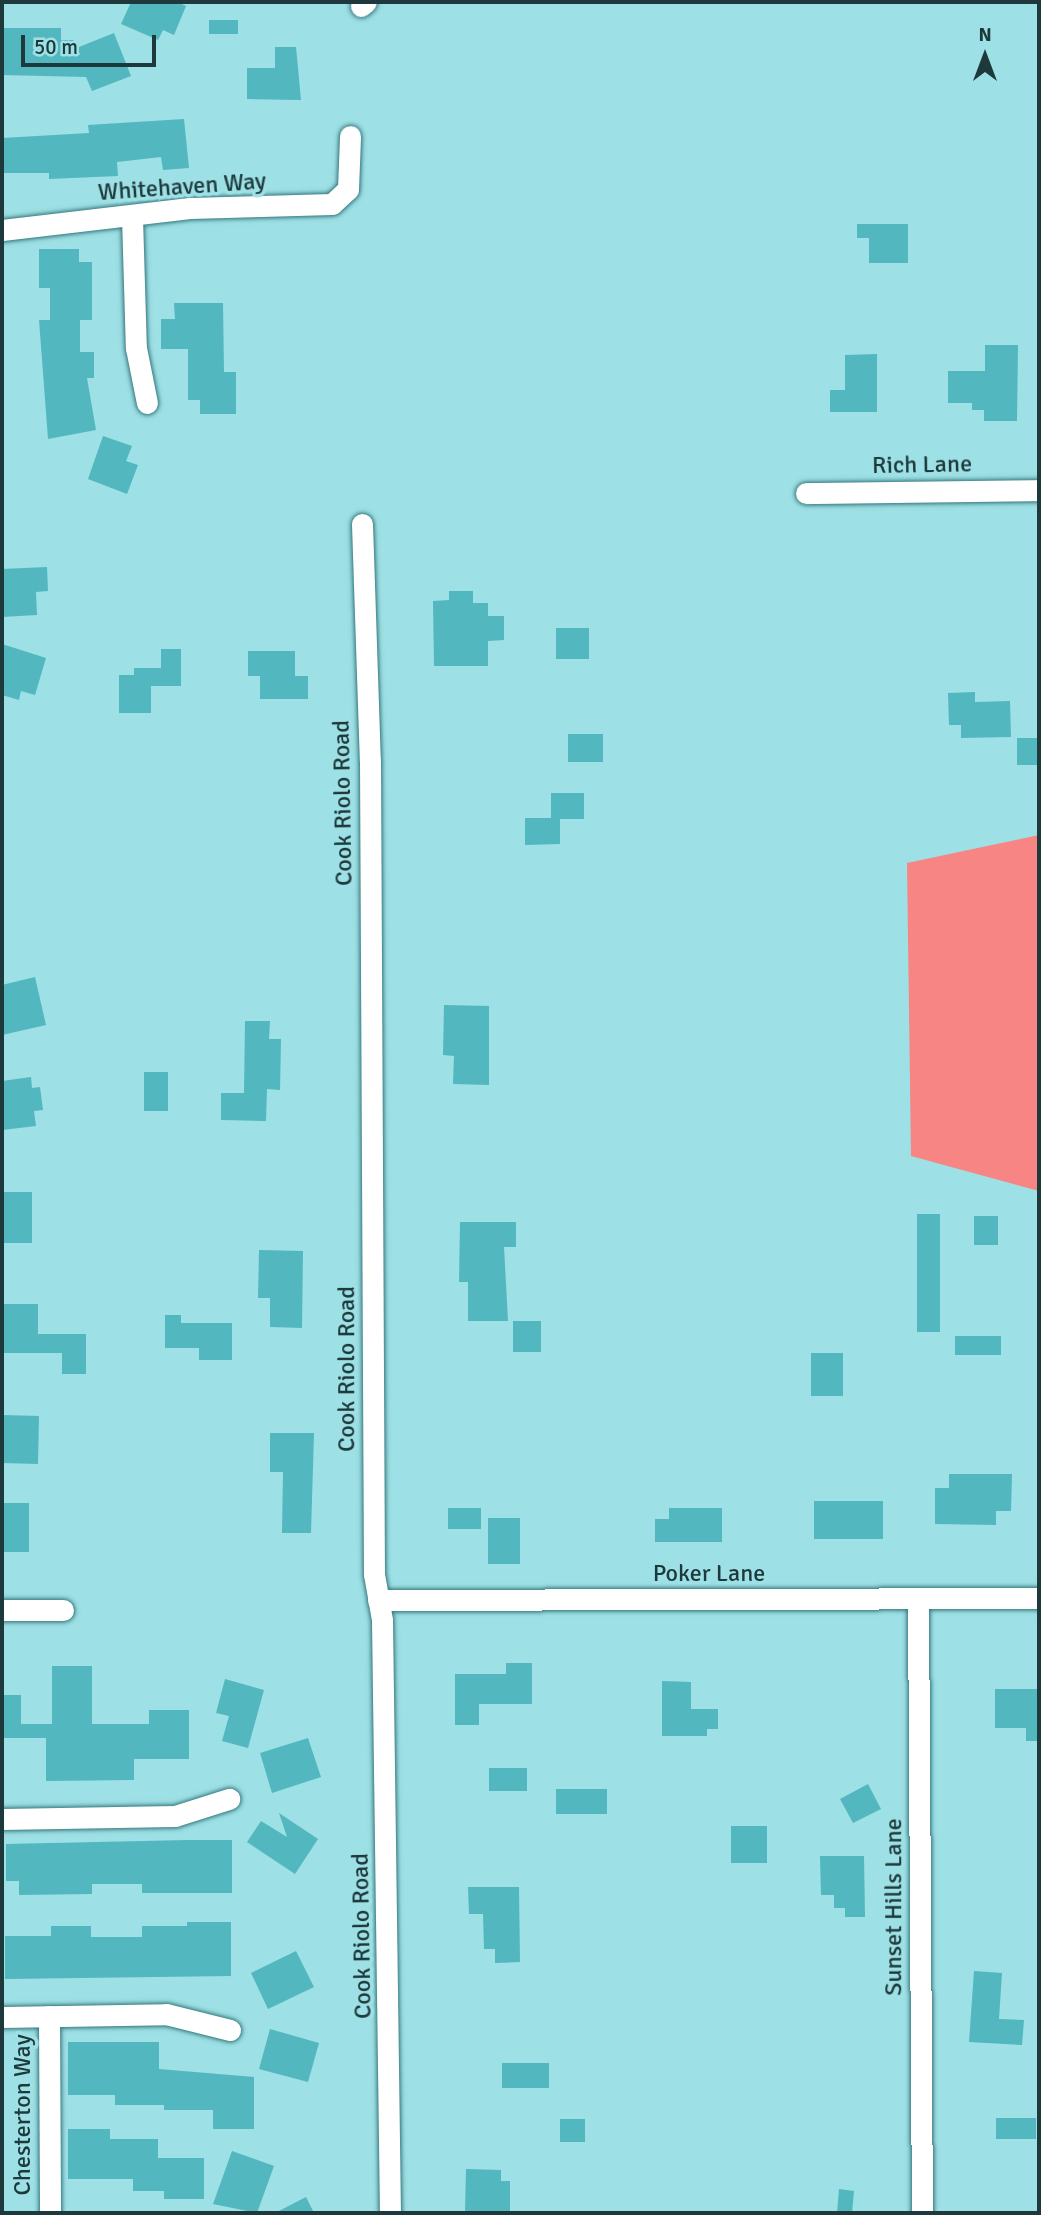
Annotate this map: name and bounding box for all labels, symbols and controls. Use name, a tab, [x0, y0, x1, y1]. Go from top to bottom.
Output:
scale bar	[24, 21, 159, 65]
north arrow	[950, 21, 1020, 91]
text: N	[978, 23, 992, 47]
text: 50 m	[34, 34, 78, 60]
street label: Whitehaven Way	[97, 167, 267, 207]
street label: Rich Lane	[872, 450, 972, 480]
street label: Cook Riolo Road	[327, 720, 359, 886]
street label: Cook Riolo Road	[333, 1286, 361, 1452]
street label: Poker Lane	[653, 1560, 765, 1588]
street label: Sunset Hills Lane	[880, 1818, 908, 1996]
street label: Cook Riolo Road	[346, 1853, 378, 2019]
street label: Chesterton Way	[9, 2034, 37, 2196]

